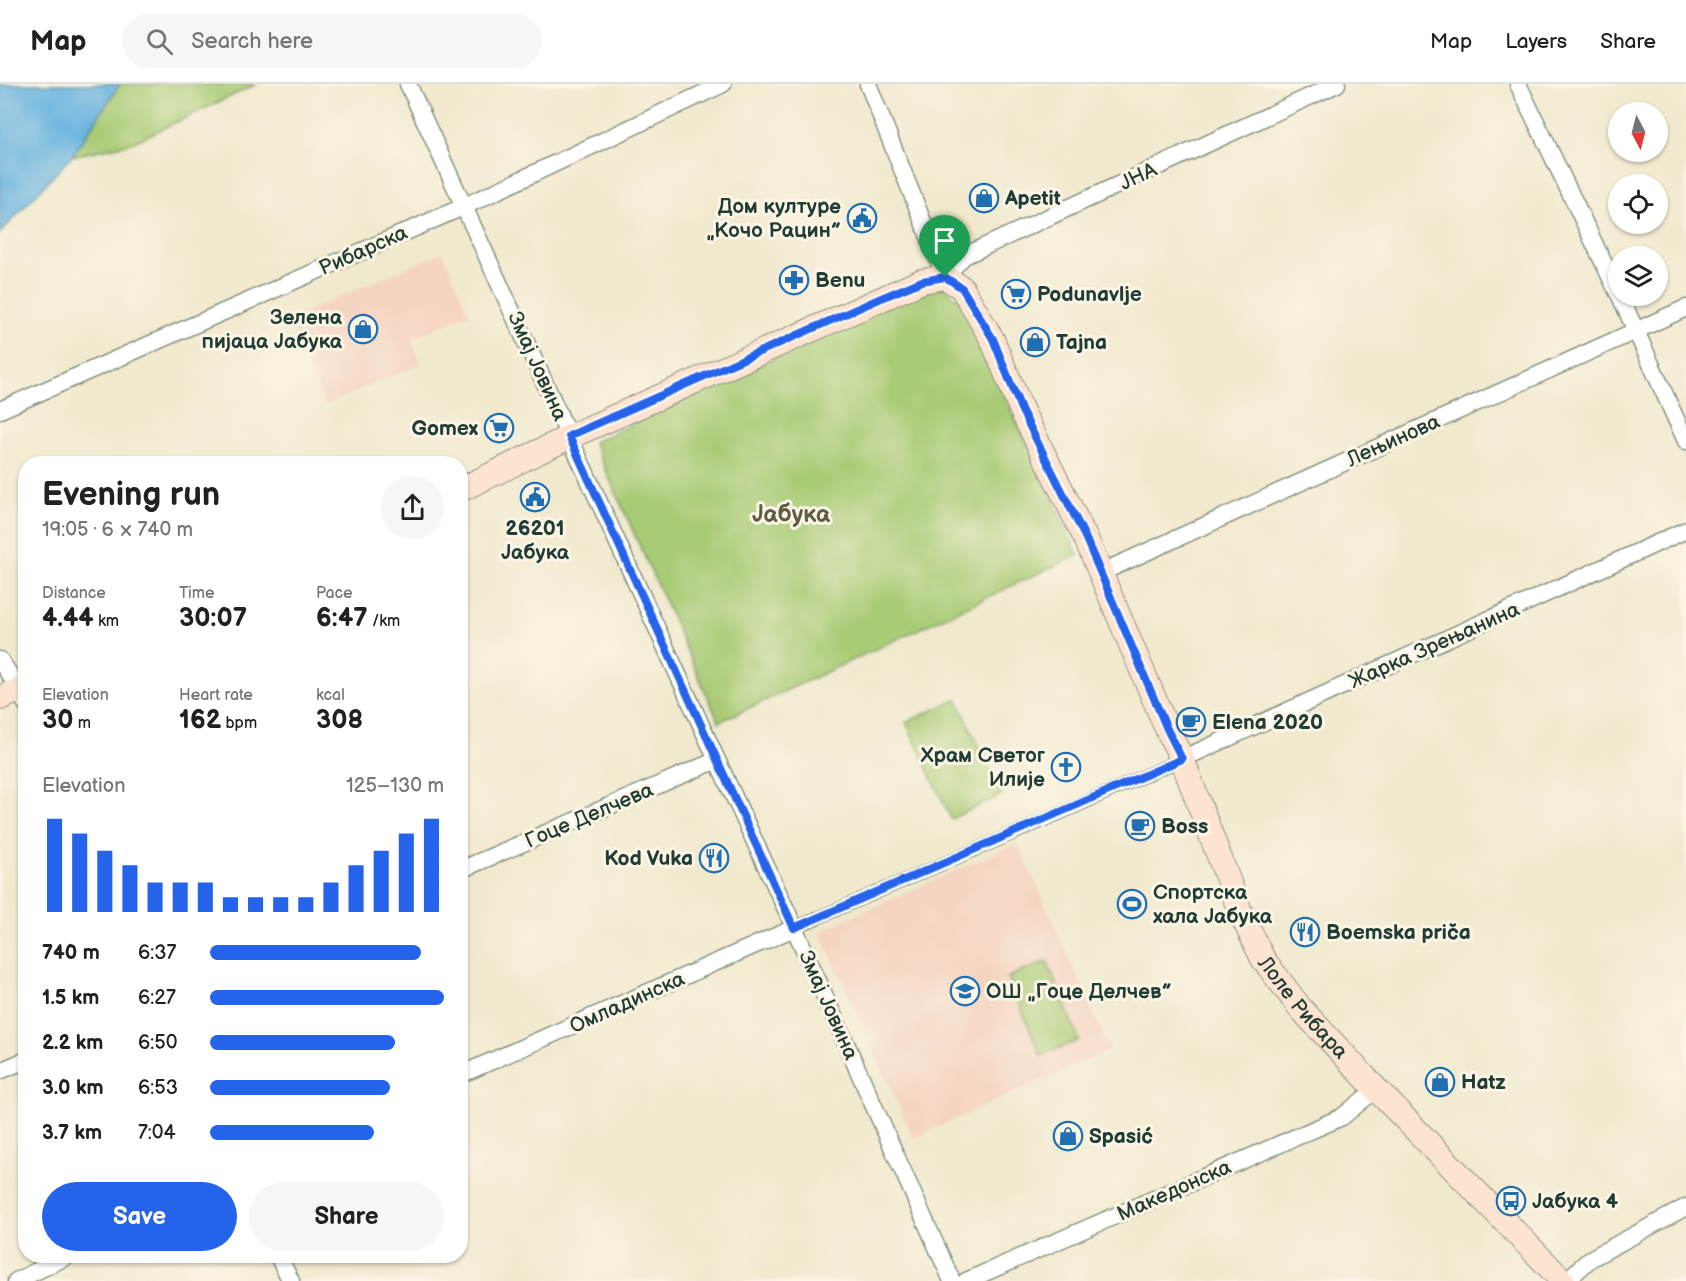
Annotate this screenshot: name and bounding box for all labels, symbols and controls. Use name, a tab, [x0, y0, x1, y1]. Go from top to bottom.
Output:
search box	[122, 14, 542, 68]
text: Map	[30, 25, 86, 58]
icon: search	[143, 25, 176, 58]
text: Search here	[191, 28, 313, 55]
text: Map	[1430, 29, 1472, 54]
text: Layers	[1505, 29, 1567, 54]
text: Share	[1600, 29, 1656, 54]
north arrow	[1608, 102, 1668, 162]
map controls	[1608, 102, 1668, 306]
street label: ЈНА	[1116, 157, 1161, 196]
button: locate	[1608, 174, 1668, 234]
shop icon: Apetit	[968, 182, 1000, 214]
place label: Apetit	[1004, 186, 1061, 211]
place label: Дом културе „Кочо Рацин”	[706, 194, 841, 243]
public building icon: Дом културе „Кочо Рацин”	[846, 202, 878, 234]
pin	[919, 215, 970, 277]
street label: Рибарска	[315, 220, 412, 281]
icon: arrive	[928, 224, 961, 257]
button: layers	[1608, 246, 1668, 306]
pharmacy icon: Benu	[778, 264, 810, 296]
place label: Benu	[815, 268, 865, 293]
supermarket icon: Podunavlje	[1000, 278, 1032, 310]
place label: Podunavlje	[1037, 282, 1142, 307]
place label: Зелена пијаца Јабука	[202, 305, 343, 354]
street label: Змај Јовина	[502, 308, 573, 425]
shop icon: Зелена пијаца Јабука	[347, 313, 379, 345]
shop icon: Tajna	[1019, 326, 1051, 358]
place label: Tajna	[1056, 330, 1107, 355]
street label: Лењинова	[1342, 409, 1444, 473]
supermarket icon: Gomex	[483, 412, 515, 444]
place label: Gomex	[412, 416, 479, 441]
text: Evening run	[42, 475, 220, 515]
button: share	[381, 476, 444, 539]
public building icon: 26201 Јабука	[519, 481, 551, 513]
district label: Јабука	[752, 500, 831, 529]
place label: 26201 Јабука	[501, 516, 570, 565]
text: 19:05 · 6 × 740 m	[42, 518, 193, 542]
text: Distance	[42, 584, 106, 603]
text: Time	[179, 584, 214, 603]
text: Pace	[316, 584, 352, 603]
street label: Жарка Зрењанина	[1345, 596, 1524, 694]
text: 4.44	[42, 603, 94, 634]
text: 30:07	[179, 603, 247, 634]
text: 6:47	[316, 603, 368, 634]
text: km	[94, 612, 119, 631]
text: /km	[368, 612, 400, 631]
text: Elevation	[42, 686, 109, 705]
text: Heart rate	[179, 686, 253, 705]
text: kcal	[316, 686, 345, 705]
text: 30	[42, 705, 73, 736]
text: 162	[179, 705, 221, 736]
text: 308	[316, 705, 363, 736]
cafe icon: Elena 2020	[1175, 706, 1207, 738]
place label: Elena 2020	[1212, 710, 1323, 735]
text: m	[73, 714, 91, 733]
text: bpm	[221, 714, 257, 733]
place label: Храм Светог Илије	[920, 743, 1046, 792]
church icon: Храм Светог Илије	[1050, 751, 1082, 783]
text: Elevation	[42, 774, 125, 798]
text: 125–130 m	[346, 774, 444, 798]
street label: Гоце Делчева	[521, 777, 658, 854]
cafe icon: Boss	[1124, 810, 1156, 842]
place label: Boss	[1161, 814, 1208, 839]
restaurant icon: Kod Vuka	[698, 842, 730, 874]
place label: Kod Vuka	[604, 846, 693, 871]
place label: Спортска хала Јабука	[1153, 880, 1273, 929]
sports icon: Спортска хала Јабука	[1116, 888, 1148, 920]
restaurant icon: Boemska priča	[1289, 916, 1321, 948]
place label: Boemska priča	[1326, 920, 1471, 945]
text: 740 m	[42, 941, 100, 965]
text: 6:37	[138, 941, 176, 965]
street label: Змај Јовина	[793, 947, 864, 1064]
street label: Лоле Рибара	[1252, 951, 1354, 1065]
street label: Омладинска	[566, 966, 689, 1039]
school or university icon: ОШ „Гоце Делчев”	[949, 975, 981, 1007]
place label: ОШ „Гоце Делчев”	[986, 979, 1172, 1004]
text: 1.5 km	[42, 986, 99, 1010]
text: 6:27	[138, 986, 176, 1010]
text: 2.2 km	[42, 1031, 103, 1055]
text: 6:50	[138, 1031, 177, 1055]
shop icon: Hatz	[1424, 1066, 1456, 1098]
place label: Hatz	[1461, 1070, 1506, 1095]
text: 3.0 km	[42, 1076, 103, 1100]
text: 6:53	[138, 1076, 178, 1100]
shop icon: Spasić	[1052, 1120, 1084, 1152]
text: 3.7 km	[42, 1121, 102, 1145]
text: 7:04	[138, 1121, 176, 1145]
place label: Spasić	[1089, 1124, 1153, 1149]
street label: Македонска	[1113, 1154, 1236, 1227]
button: Save	[42, 1182, 237, 1251]
button: Share	[249, 1182, 444, 1251]
bus stop icon: Јабука 4	[1495, 1185, 1527, 1217]
place label: Јабука 4	[1532, 1189, 1619, 1214]

